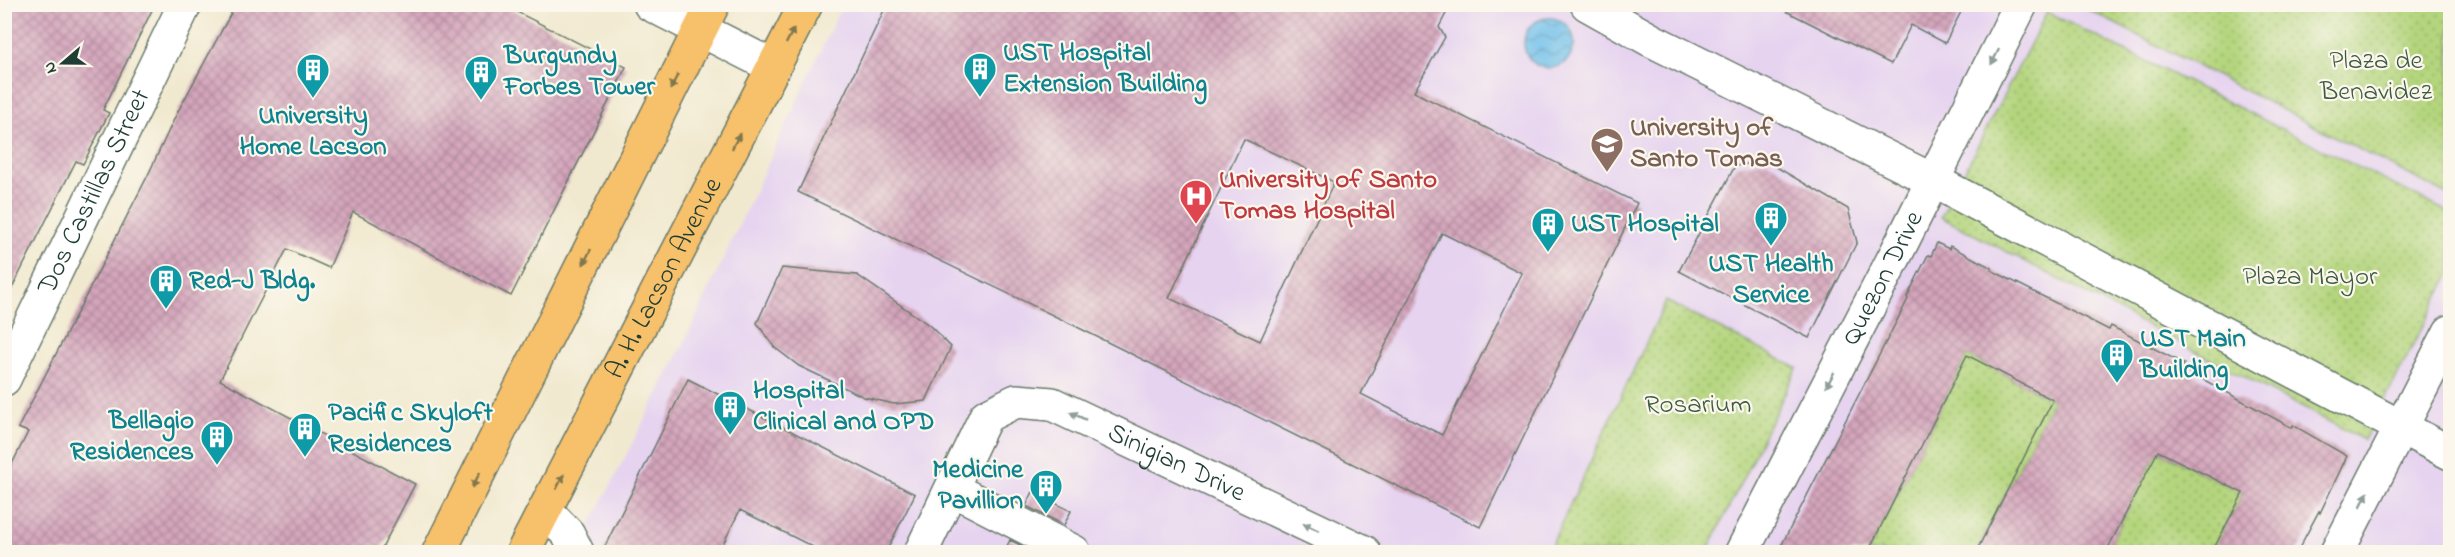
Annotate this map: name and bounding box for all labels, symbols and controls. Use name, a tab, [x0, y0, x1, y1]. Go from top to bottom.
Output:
one-way arrow	[785, 27, 795, 44]
north arrow	[33, 33, 93, 93]
place label: UST Hospital Extension Building	[1003, 34, 1207, 105]
place label: Burgundy Forbes Tower	[502, 37, 656, 107]
park label: Plaza de Benavidez	[2319, 42, 2433, 112]
one-way arrow	[1990, 48, 1999, 65]
building icon: UST Hospital Extension Building	[962, 51, 998, 98]
building icon: University Home Lacson	[295, 52, 331, 99]
building icon: Burgundy Forbes Tower	[463, 54, 499, 101]
text: N	[38, 58, 64, 77]
one-way arrow	[669, 74, 679, 91]
street label: Dos Castillas Street	[28, 82, 161, 302]
place label: University Home Lacson	[239, 97, 387, 167]
place label: University of Santo Tomas	[1630, 109, 1783, 179]
school or university icon: University of Santo Tomas	[1589, 126, 1625, 173]
one-way arrow	[731, 132, 741, 149]
place label: University of Santo Tomas Hospital	[1219, 161, 1437, 231]
street label: A. H. Lacson Avenue	[596, 170, 733, 386]
hospital icon: University of Santo Tomas Hospital	[1178, 178, 1214, 225]
building icon: UST Health Service	[1753, 200, 1789, 247]
street label: Quezon Drive	[1832, 203, 1934, 352]
place label: UST Hospital	[1571, 205, 1719, 244]
building icon: UST Hospital	[1530, 206, 1566, 253]
place label: UST Health Service	[1708, 245, 1834, 315]
one-way arrow	[583, 248, 592, 265]
park label: Plaza Mayor	[2243, 258, 2378, 297]
place label: Red-J Bldg.	[189, 262, 316, 302]
building icon: Red-J Bldg.	[148, 263, 184, 310]
place label: UST Main Building	[2138, 320, 2246, 391]
building icon: UST Main Building	[2099, 337, 2135, 384]
place label: Hospital Clinical and OPD	[753, 372, 935, 442]
one-way arrow	[1825, 372, 1835, 389]
park label: Rosarium	[1645, 386, 1751, 425]
building icon: Hospital Clinical and OPD	[712, 389, 748, 436]
place label: Pacific Skyloft Residences	[328, 394, 494, 464]
place label: Bellagio Residences	[70, 402, 194, 472]
building icon: Pacific Skyloft Residences	[287, 411, 323, 458]
one-way arrow	[1070, 412, 1087, 421]
street label: Sinigian Drive	[1101, 414, 1253, 513]
building icon: Bellagio Residences	[199, 419, 235, 466]
place label: Medicine Pavillion	[932, 451, 1024, 521]
building icon: Medicine Pavillion	[1028, 468, 1064, 515]
one-way arrow	[471, 472, 480, 489]
one-way arrow	[555, 473, 564, 490]
one-way arrow	[2359, 492, 2369, 509]
one-way arrow	[1303, 523, 1320, 532]

